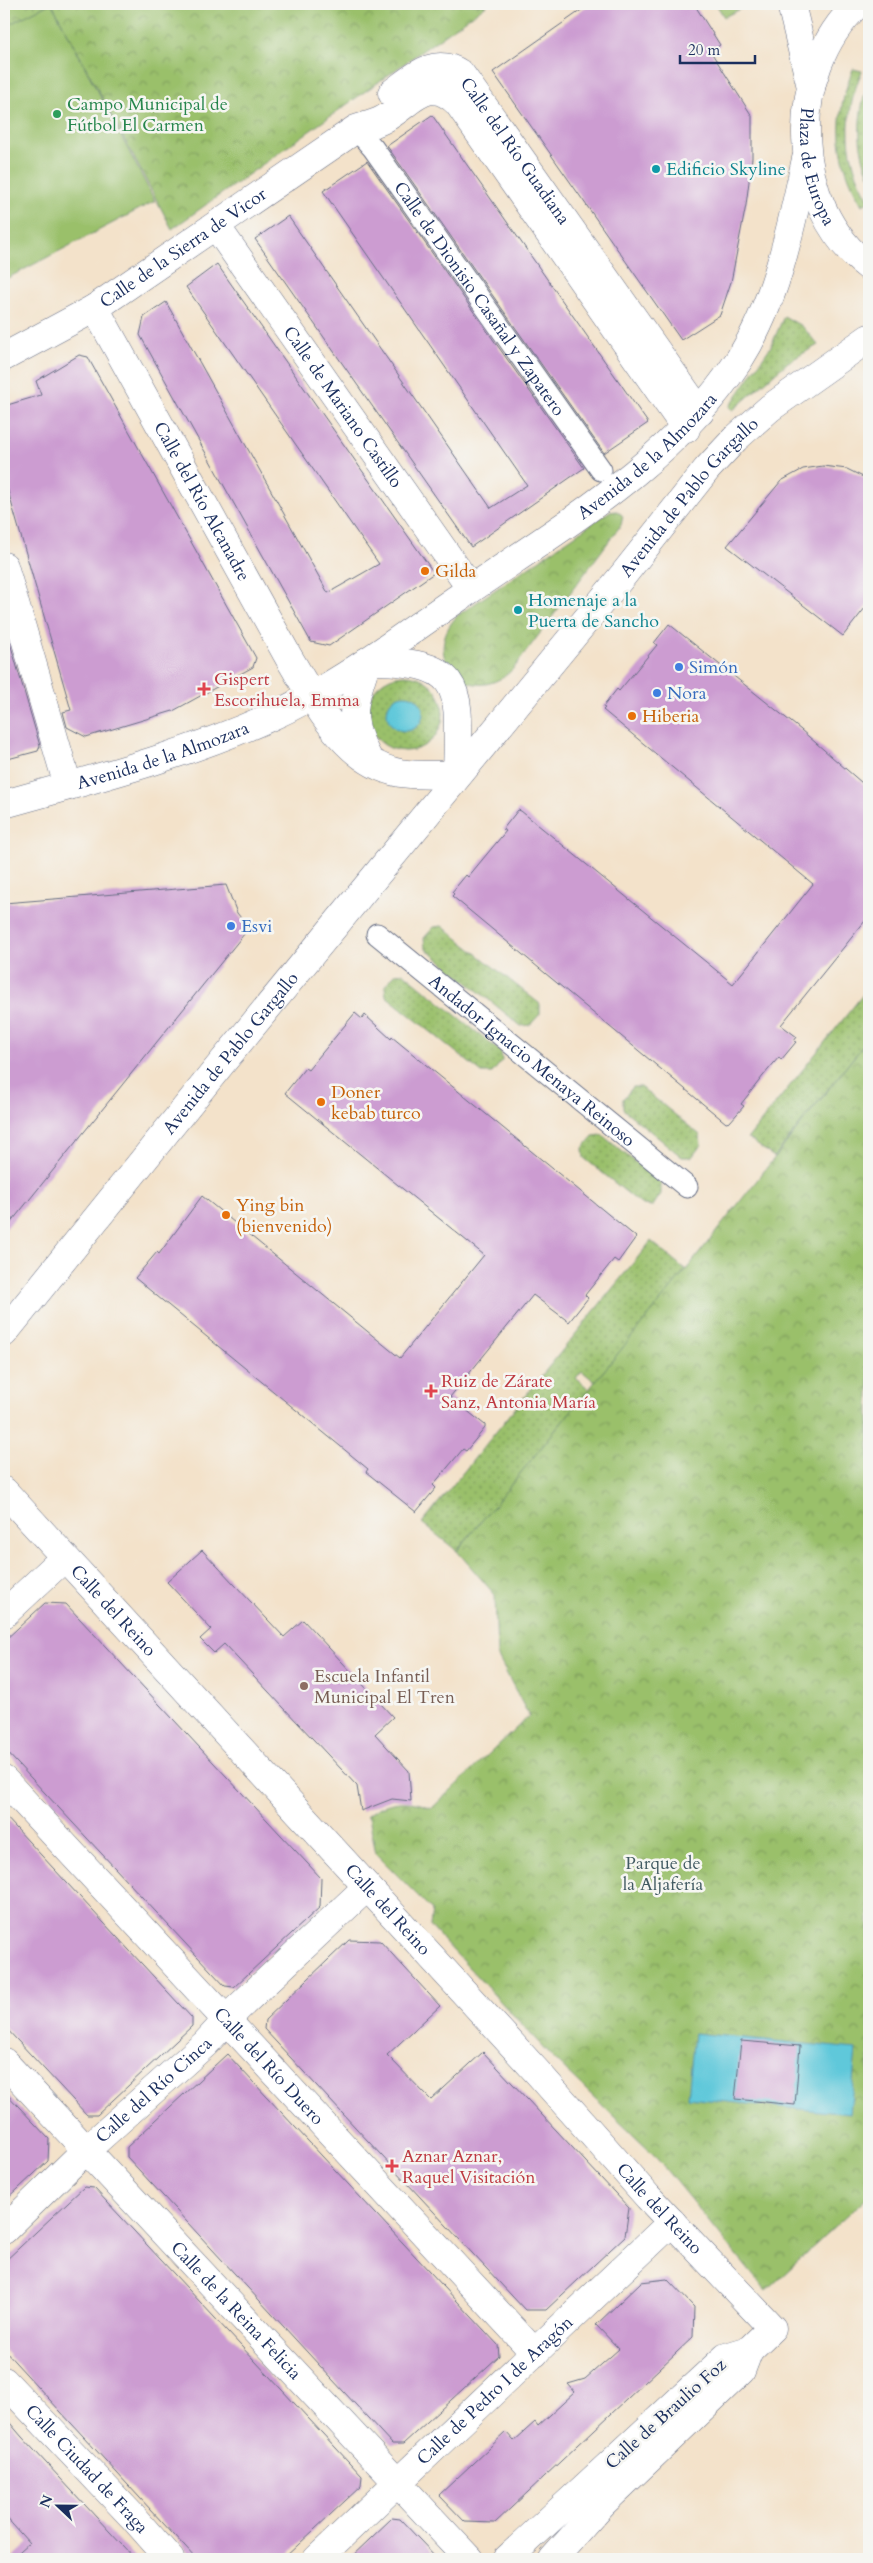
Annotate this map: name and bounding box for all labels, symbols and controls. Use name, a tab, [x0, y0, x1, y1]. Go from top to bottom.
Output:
scale bar	[680, 32, 756, 64]
text: 20 m	[688, 40, 720, 60]
street label: Calle del Río Guadiana	[454, 72, 576, 230]
place label: Campo Municipal de Fútbol El Carmen	[67, 92, 228, 138]
street label: Plaza de Europa	[793, 106, 842, 230]
marker: Campo Municipal de Fútbol El Carmen	[51, 108, 63, 120]
place label: Edificio Skyline	[666, 157, 786, 182]
marker: Edificio Skyline	[650, 163, 662, 175]
street label: Calle de Dionisio Casañal y Zapatero	[388, 176, 571, 421]
street label: Calle de la Sierra de Vicor	[95, 181, 272, 314]
street label: Calle de Mariano Castillo	[277, 321, 409, 493]
street label: Avenida de la Almozara	[572, 387, 723, 525]
street label: Avenida de Pablo Gargallo	[614, 411, 764, 582]
street label: Calle del Río Alcanadre	[148, 417, 256, 586]
place label: Gilda	[435, 559, 476, 584]
marker: Gilda	[419, 565, 431, 577]
place label: Homenaje a la Puerta de Sancho	[528, 588, 659, 634]
marker: Homenaje a la Puerta de Sancho	[512, 604, 524, 616]
place label: Simón	[689, 655, 739, 680]
marker: Simón	[673, 661, 685, 673]
place label: Gispert Escorihuela, Emma	[214, 667, 360, 713]
place label: Nora	[667, 681, 707, 706]
marker: Gispert Escorihuela, Emma	[198, 683, 210, 695]
marker: Nora	[651, 687, 663, 699]
place label: Hiberia	[642, 704, 700, 729]
marker: Hiberia	[626, 710, 638, 722]
street label: Avenida de la Almozara	[74, 715, 253, 796]
place label: Esvi	[241, 914, 272, 939]
marker: Esvi	[225, 920, 237, 932]
street label: Avenida de Pablo Gargallo	[157, 966, 304, 1140]
street label: Andador Ignacio Menaya Reinoso	[423, 969, 641, 1153]
place label: Doner kebab turco	[331, 1080, 421, 1126]
marker: Doner kebab turco	[315, 1096, 327, 1108]
place label: Ying bin (bienvenido)	[236, 1193, 332, 1239]
marker: Ying bin (bienvenido)	[220, 1209, 232, 1221]
place label: Ruiz de Zárate Sanz, Antonia María	[441, 1369, 596, 1415]
marker: Ruiz de Zárate Sanz, Antonia María	[425, 1385, 437, 1397]
street label: Calle del Reino	[65, 1559, 162, 1662]
place label: Escuela Infantil Municipal El Tren	[314, 1664, 456, 1710]
marker: Escuela Infantil Municipal El Tren	[298, 1680, 310, 1692]
park label: Parque de la Aljafería	[623, 1851, 703, 1897]
street label: Calle del Reino	[339, 1858, 437, 1961]
street label: Calle del Río Duero	[208, 2002, 330, 2131]
street label: Calle del Río Cinca	[90, 2032, 218, 2149]
place label: Aznar Aznar, Raquel Visitación	[402, 2144, 536, 2190]
street label: Calle del Reino	[611, 2157, 709, 2260]
marker: Aznar Aznar, Raquel Visitación	[386, 2160, 398, 2172]
street label: Calle de la Reina Felicia	[165, 2236, 308, 2385]
street label: Calle de Pedro I de Aragón	[411, 2310, 579, 2471]
street label: Calle de Braulio Foz	[600, 2353, 732, 2475]
street label: Calle Ciudad de Fraga	[20, 2399, 155, 2539]
north arrow	[32, 2480, 82, 2530]
text: N	[35, 2492, 57, 2511]

